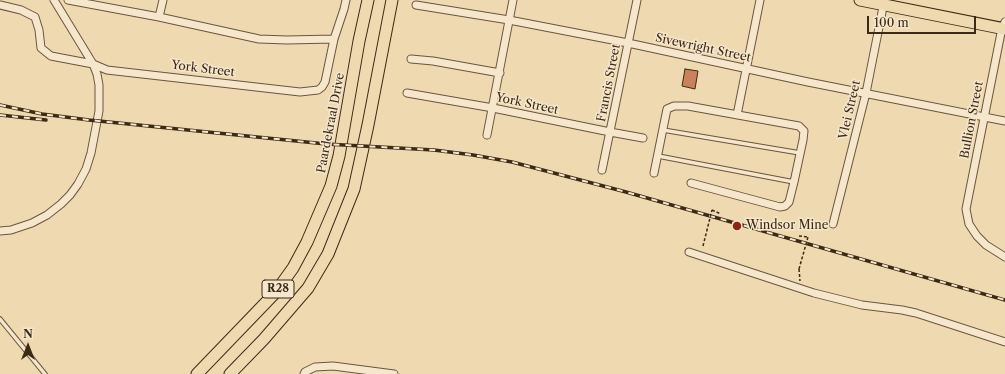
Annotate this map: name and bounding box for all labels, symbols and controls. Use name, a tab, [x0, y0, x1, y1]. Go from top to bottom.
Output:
scale bar	[869, 8, 978, 34]
text: 100 m	[874, 15, 909, 30]
street label: Sivewright Street	[654, 31, 752, 65]
street label: Francis Street	[594, 43, 624, 123]
street label: York Street	[171, 58, 235, 80]
street label: Paardekraal Drive	[314, 72, 348, 174]
street label: Vlei Street	[836, 79, 864, 141]
street label: Bullion Street	[957, 80, 987, 160]
street label: York Street	[494, 90, 560, 118]
place label: Windsor Mine	[746, 219, 828, 233]
marker: Windsor Mine	[731, 220, 743, 232]
road number: R28	[262, 280, 294, 298]
north arrow	[8, 326, 48, 366]
text: N	[23, 327, 33, 341]

